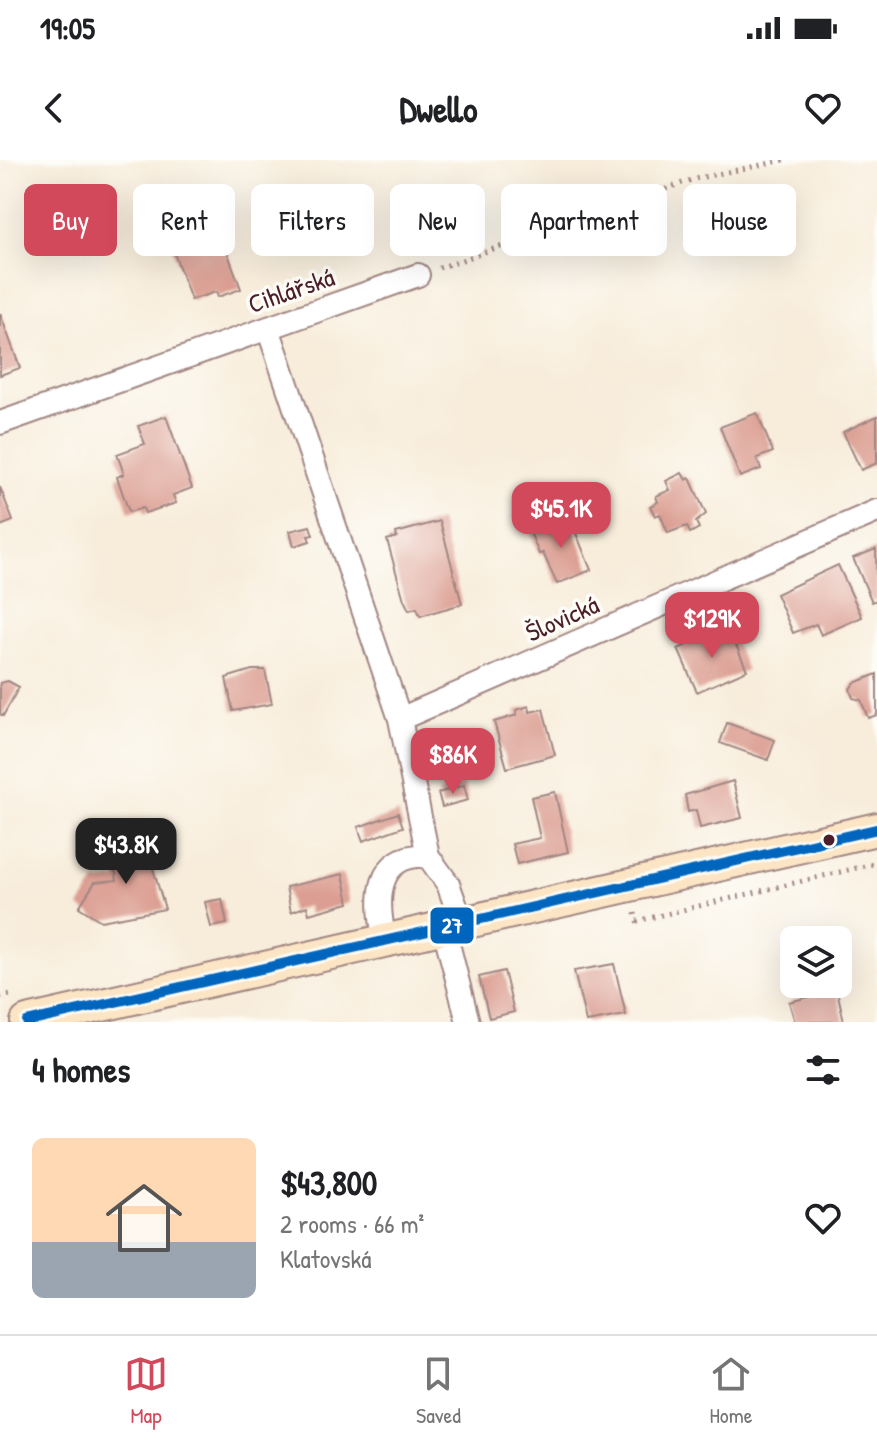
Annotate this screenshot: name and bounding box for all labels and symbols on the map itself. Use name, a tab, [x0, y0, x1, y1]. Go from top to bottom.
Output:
street label: Cihlářská	[243, 259, 339, 321]
pin: $45.1K	[496, 482, 626, 550]
street label: Šlovická	[520, 586, 604, 650]
pin: $129K	[656, 592, 768, 660]
pin: $86K	[406, 728, 500, 796]
pin: $43.8K	[61, 818, 191, 886]
unlabelled marker	[821, 832, 837, 848]
line badge: 27	[429, 906, 475, 945]
text: 27	[441, 910, 463, 940]

